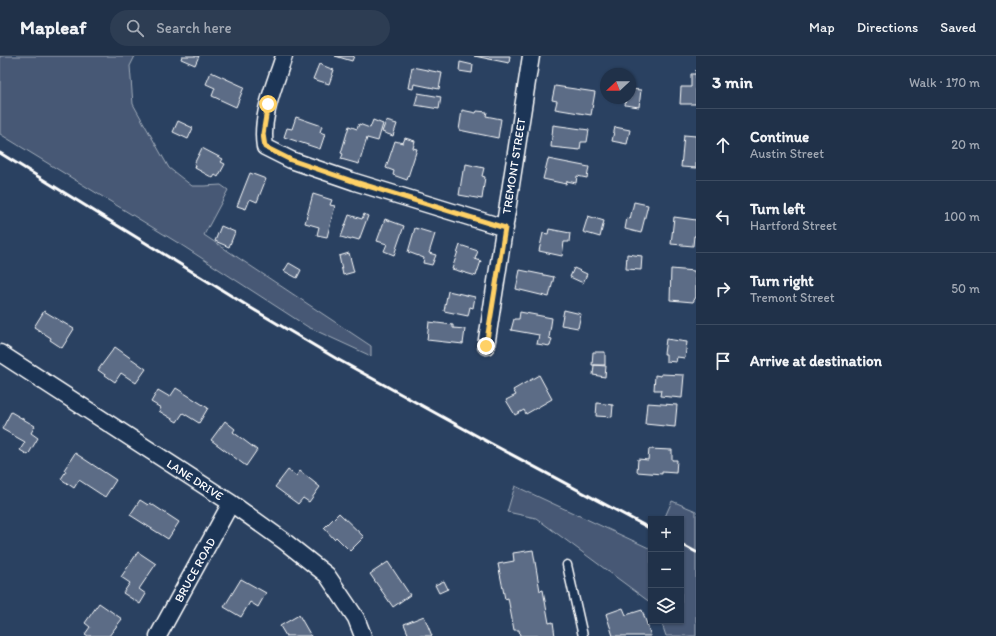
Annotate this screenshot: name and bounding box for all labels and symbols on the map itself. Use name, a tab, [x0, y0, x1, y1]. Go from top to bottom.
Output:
north arrow	[600, 68, 636, 104]
route start	[259, 95, 277, 113]
street label: TREMONT STREET	[499, 117, 529, 215]
route end	[477, 337, 495, 355]
street label: LANE DRIVE	[164, 457, 226, 504]
street label: BRUCE ROAD	[172, 535, 219, 605]

